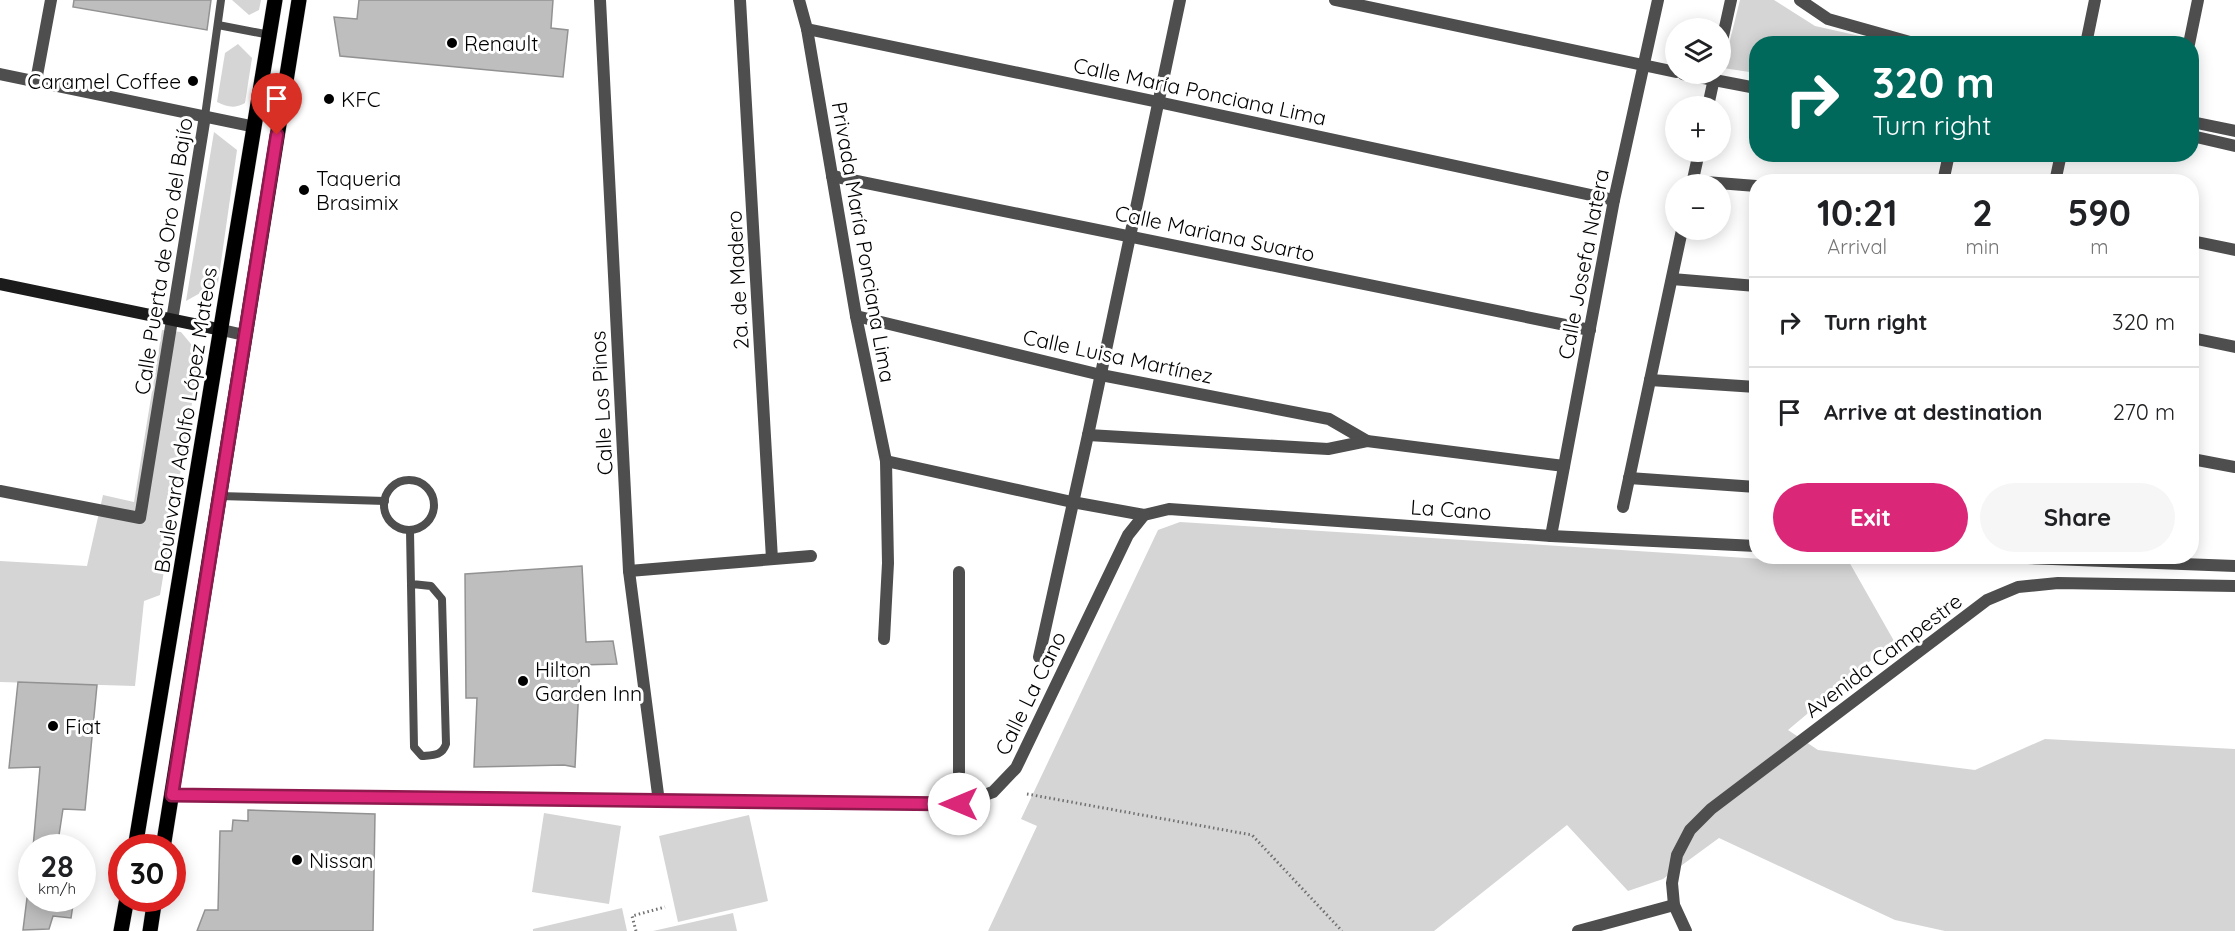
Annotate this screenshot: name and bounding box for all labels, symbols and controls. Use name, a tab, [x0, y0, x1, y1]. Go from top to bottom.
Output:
map controls	[1665, 18, 1731, 240]
button: layers	[1665, 18, 1731, 84]
place label: Renault	[464, 30, 538, 56]
marker: Renault	[445, 36, 459, 50]
street label: Calle María Ponciana Lima	[1071, 51, 1329, 131]
text: 320 m	[1872, 56, 1995, 109]
icon: right	[1773, 60, 1851, 138]
place label: Caramel Coffee	[27, 68, 181, 94]
pin	[251, 73, 302, 135]
marker: Caramel Coffee	[186, 74, 200, 88]
icon: arrive	[260, 82, 293, 115]
place label: KFC	[341, 86, 381, 112]
marker: KFC	[322, 92, 336, 106]
button: +	[1665, 96, 1731, 162]
street label: Privada María Ponciana Lima	[826, 100, 902, 384]
text: Turn right	[1872, 108, 1991, 142]
street label: Calle Puerta de Oro del Bajío	[128, 116, 198, 396]
place label: Taqueria Brasimix	[316, 165, 401, 215]
street label: Calle Josefa Natera	[1552, 167, 1614, 361]
button: −	[1665, 174, 1731, 240]
marker: Taqueria Brasimix	[297, 183, 311, 197]
text: 10:21	[1817, 190, 1897, 235]
text: 2	[1972, 190, 1993, 235]
text: 590	[2068, 190, 2131, 235]
street label: Calle Mariana Suarto	[1113, 199, 1317, 267]
street label: 2a. de Madero	[720, 210, 754, 350]
text: Arrival	[1827, 234, 1887, 259]
text: min	[1966, 234, 2000, 259]
text: m	[2090, 234, 2108, 259]
street label: Boulevard Adolfo López Mateos	[148, 265, 222, 575]
icon: right	[1773, 306, 1806, 339]
text: Turn right	[1824, 308, 1928, 336]
text: 320 m	[2112, 308, 2175, 336]
street label: Calle Luisa Martínez	[1021, 323, 1215, 389]
street label: Calle Los Pinos	[584, 330, 618, 476]
icon: arrive	[1773, 396, 1806, 429]
text: Arrive at destination	[1824, 398, 2042, 426]
text: 270 m	[2113, 398, 2175, 426]
button: Exit	[1773, 483, 1968, 552]
button: Share	[1980, 483, 2175, 552]
street label: La Cano	[1410, 493, 1492, 525]
street label: Avenida Campestre	[1799, 587, 1967, 723]
street label: Calle La Cano	[989, 627, 1071, 759]
place label: Hilton Garden Inn	[535, 656, 642, 706]
marker: Hilton Garden Inn	[516, 674, 530, 688]
place label: Fiat	[65, 713, 101, 739]
marker: Fiat	[46, 719, 60, 733]
position arrow	[927, 772, 991, 836]
speed limit sign: 30	[108, 834, 186, 912]
text: 28	[40, 847, 74, 885]
place label: Nissan	[309, 847, 374, 873]
marker: Nissan	[290, 853, 304, 867]
text: km/h	[38, 879, 76, 898]

